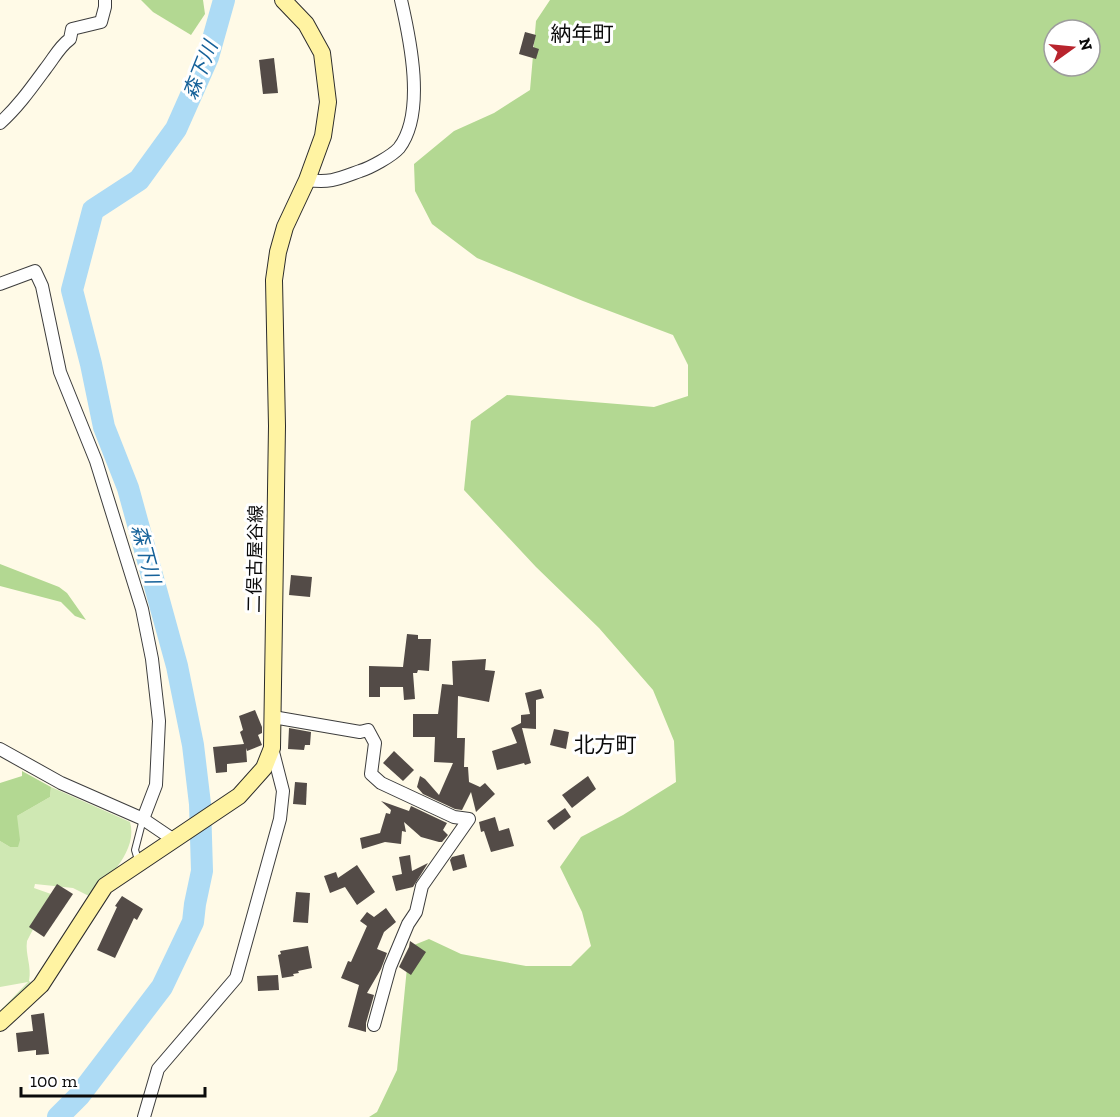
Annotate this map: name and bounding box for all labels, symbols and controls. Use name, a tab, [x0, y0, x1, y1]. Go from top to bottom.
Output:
north arrow	[1042, 18, 1102, 78]
district label: 納年町	[551, 21, 614, 46]
water label: 森下川	[178, 36, 223, 102]
text: N	[1075, 36, 1097, 53]
street label: 二俣古屋谷線	[243, 505, 267, 613]
water label: 森下川	[127, 522, 166, 588]
district label: 北方町	[574, 732, 637, 757]
scale bar	[21, 1060, 206, 1098]
text: 100 m	[30, 1070, 78, 1092]

